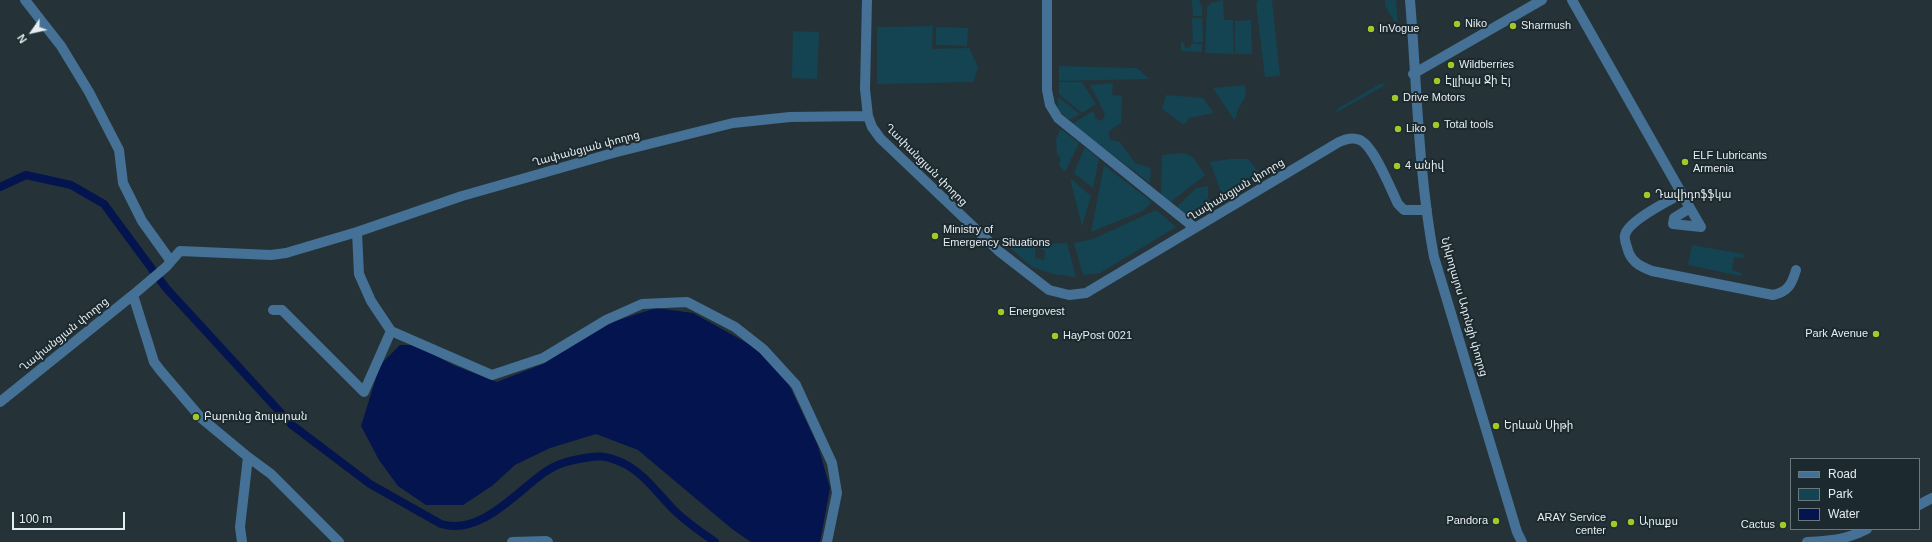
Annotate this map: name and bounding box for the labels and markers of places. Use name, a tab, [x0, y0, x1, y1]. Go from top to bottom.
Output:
place label: Niko	[1465, 17, 1487, 31]
marker: Niko	[1452, 19, 1462, 29]
place label: Sharmush	[1521, 19, 1571, 33]
marker: Sharmush	[1508, 21, 1518, 31]
place label: InVogue	[1379, 22, 1419, 36]
marker: InVogue	[1366, 24, 1376, 34]
place label: Wildberries	[1459, 58, 1514, 72]
marker: Wildberries	[1446, 60, 1456, 70]
place label: Էլլիպս Ջի Էյ	[1445, 74, 1511, 88]
marker: Էլլիպս Ջի Էյ	[1432, 76, 1442, 86]
place label: Drive Motors	[1403, 91, 1465, 105]
marker: Drive Motors	[1390, 93, 1400, 103]
place label: Total tools	[1444, 118, 1494, 132]
marker: Total tools	[1431, 120, 1441, 130]
place label: Liko	[1406, 122, 1426, 136]
marker: Liko	[1393, 124, 1403, 134]
place label: ELF Lubricants Armenia	[1693, 149, 1767, 175]
marker: ELF Lubricants Armenia	[1680, 157, 1690, 167]
place label: 4 անիվ	[1405, 159, 1444, 173]
marker: 4 անիվ	[1392, 161, 1402, 171]
place label: Դավիդոֆֆկա	[1655, 188, 1731, 202]
marker: Դավիդոֆֆկա	[1642, 190, 1652, 200]
place label: Ministry of Emergency Situations	[943, 223, 1050, 249]
marker: Ministry of Emergency Situations	[930, 231, 940, 241]
place label: Energovest	[1009, 305, 1065, 319]
marker: Energovest	[996, 307, 1006, 317]
place label: Park Avenue	[1805, 327, 1868, 341]
place label: HayPost 0021	[1063, 329, 1132, 343]
marker: Park Avenue	[1871, 329, 1881, 339]
marker: HayPost 0021	[1050, 331, 1060, 341]
place label: Բաբունց ձուլարան	[204, 410, 307, 424]
marker: Բաբունց ձուլարան	[191, 412, 201, 422]
place label: Երևան Սիթի	[1504, 419, 1573, 433]
marker: Երևան Սիթի	[1491, 421, 1501, 431]
place label: ARAY Service center	[1537, 511, 1606, 537]
place label: Pandora	[1446, 514, 1488, 528]
place label: Արաքս	[1639, 515, 1678, 529]
marker: Pandora	[1491, 516, 1501, 526]
marker: Արաքս	[1626, 517, 1636, 527]
place label: Cactus	[1741, 518, 1775, 532]
marker: ARAY Service center	[1609, 519, 1619, 529]
marker: Cactus	[1778, 520, 1788, 530]

